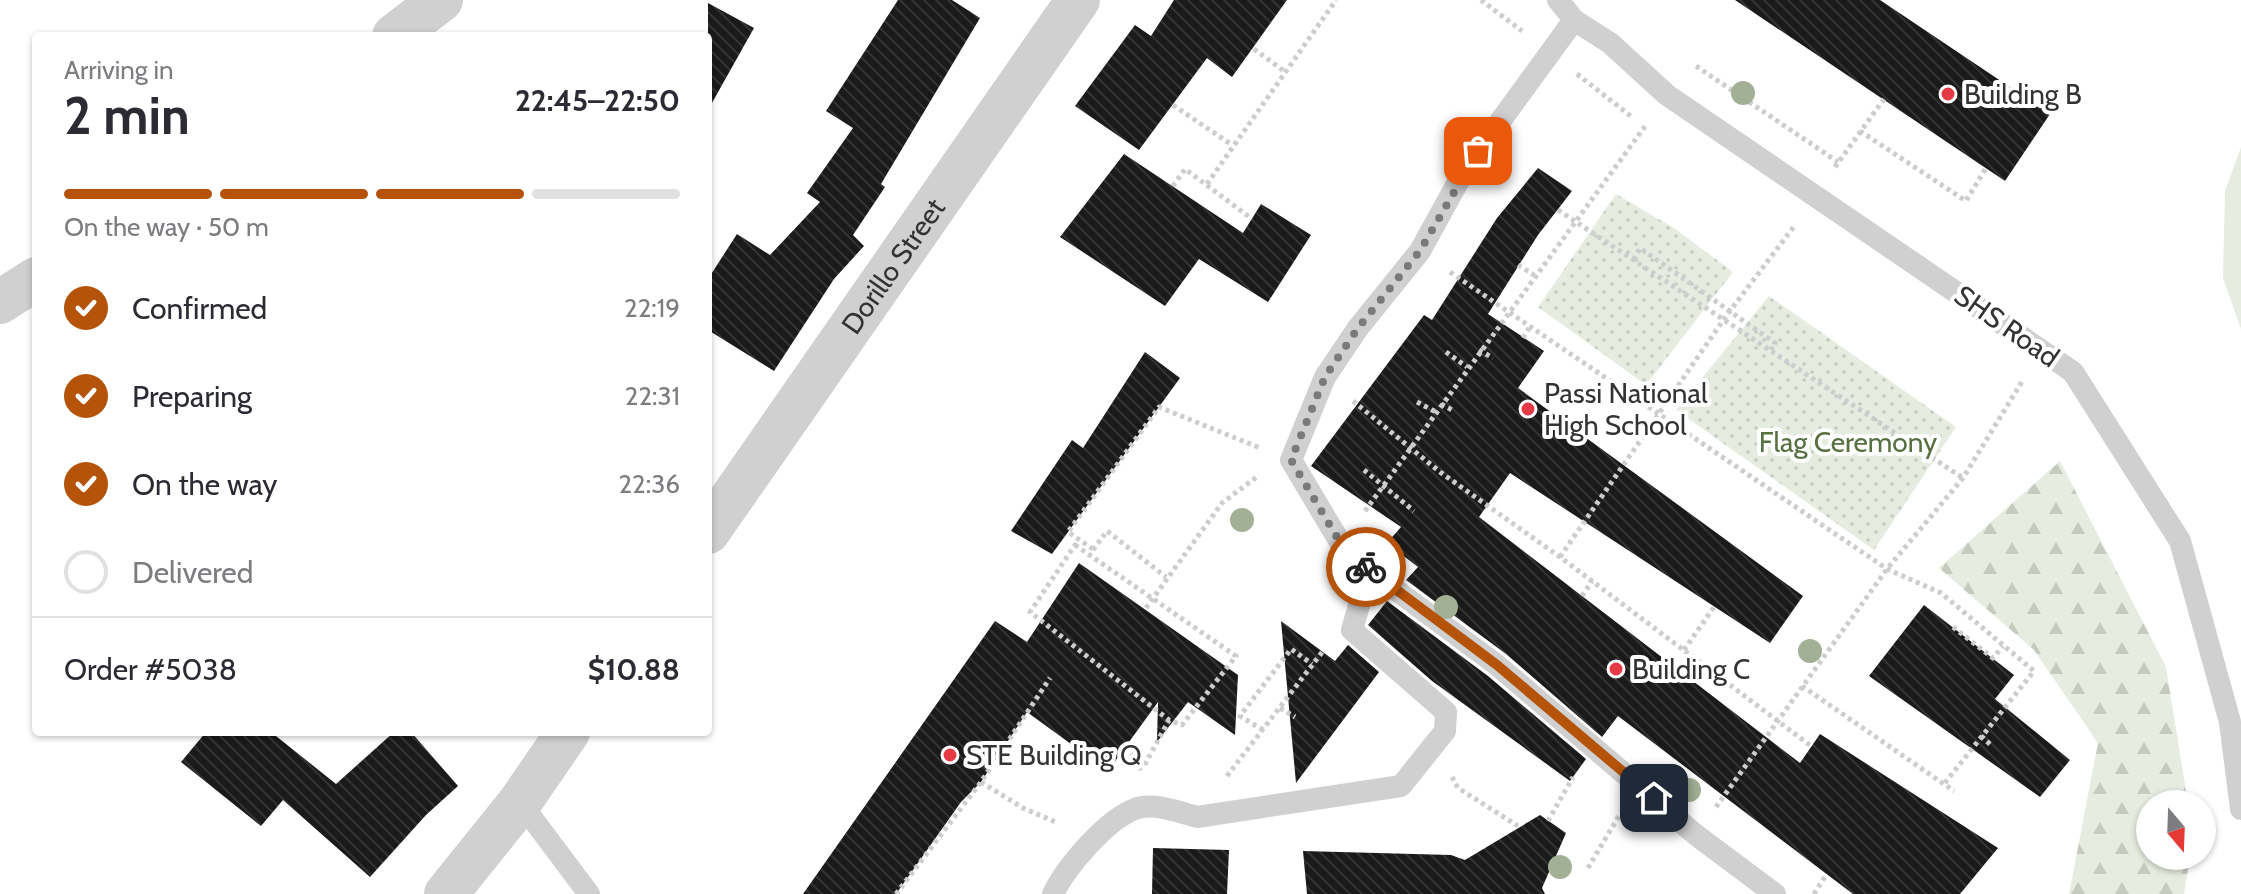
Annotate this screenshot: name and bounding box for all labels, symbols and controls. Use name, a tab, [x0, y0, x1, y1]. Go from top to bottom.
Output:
text: Arriving in	[64, 54, 174, 86]
place label: Building B	[1964, 77, 2082, 111]
text: 22:45–22:50	[515, 82, 680, 119]
text: 2 min	[64, 84, 190, 147]
marker: Building B	[1939, 85, 1957, 103]
pin	[1444, 117, 1512, 185]
icon: bag	[1456, 129, 1500, 173]
street label: Dorillo Street	[834, 192, 952, 340]
text: On the way · 50 m	[64, 211, 269, 243]
street label: SHS Road	[1948, 278, 2066, 374]
icon: check	[64, 286, 108, 330]
text: Confirmed	[132, 290, 267, 327]
text: 22:19	[624, 292, 680, 324]
icon: check	[64, 374, 108, 418]
place label: Passi National High School	[1544, 376, 1708, 442]
text: Preparing	[132, 378, 252, 415]
text: 22:31	[625, 380, 680, 412]
marker: Passi National High School	[1519, 400, 1537, 418]
park label: Flag Ceremony	[1759, 425, 1937, 459]
icon: check	[64, 462, 108, 506]
text: On the way	[132, 466, 277, 503]
text: 22:36	[619, 468, 680, 500]
courier	[1326, 527, 1406, 607]
icon: bike	[1344, 545, 1388, 589]
text: Delivered	[132, 554, 253, 591]
text: Order #5038	[64, 651, 237, 688]
text: $10.88	[588, 651, 680, 688]
place label: Building C	[1632, 652, 1750, 686]
marker: Building C	[1607, 660, 1625, 678]
place label: STE Building Q	[966, 738, 1142, 772]
marker: STE Building Q	[941, 746, 959, 764]
pin	[1620, 764, 1688, 832]
icon: home	[1632, 776, 1676, 820]
north arrow	[2136, 790, 2216, 870]
map controls	[2136, 790, 2216, 870]

